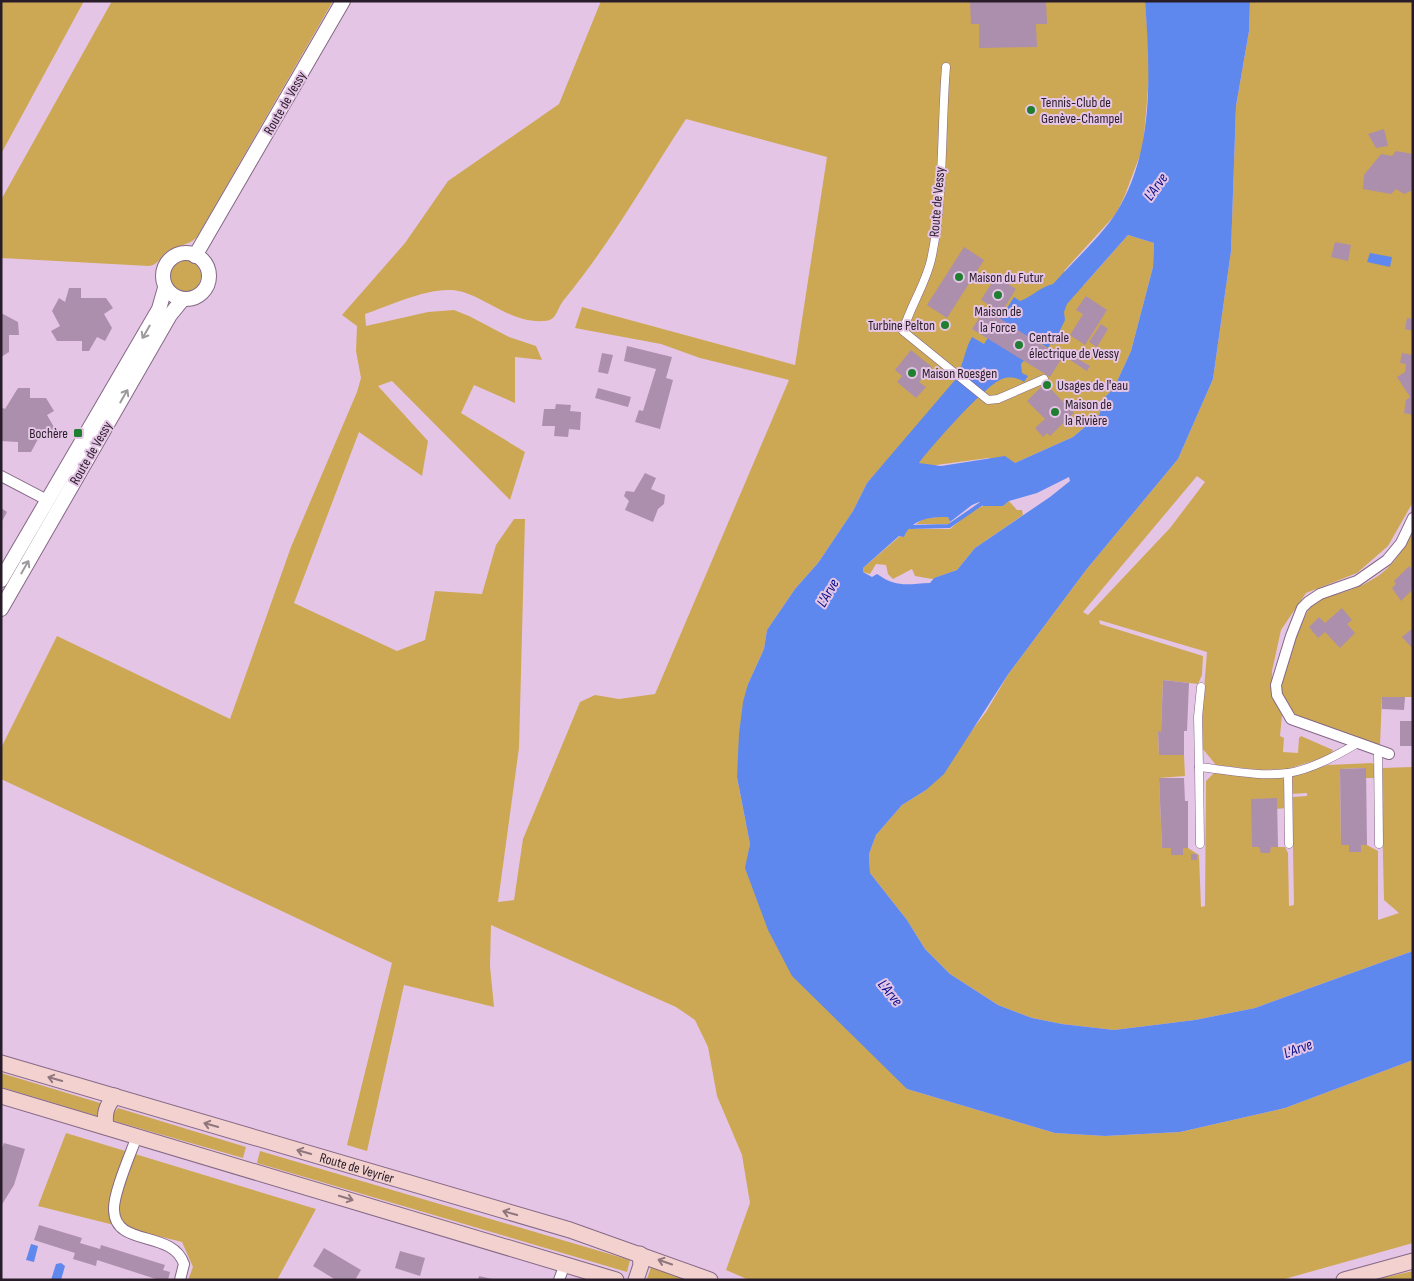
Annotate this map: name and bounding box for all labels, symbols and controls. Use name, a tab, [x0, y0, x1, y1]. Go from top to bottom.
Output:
street label: Route de Vessy	[260, 68, 310, 138]
place label: Tennis-Club de Genève-Champel	[1041, 94, 1122, 127]
marker: Tennis-Club de Genève-Champel	[1025, 104, 1037, 116]
street label: Route de Vessy	[925, 166, 949, 238]
water label: L'Arve	[1140, 170, 1172, 204]
place label: Maison du Futur	[969, 269, 1044, 286]
marker: Maison du Futur	[953, 271, 965, 283]
marker: Maison de la Force	[992, 289, 1004, 301]
place label: Maison de la Force	[975, 303, 1021, 336]
place label: Turbine Pelton	[868, 317, 935, 334]
marker: Turbine Pelton	[939, 319, 951, 331]
one-way arrow	[140, 324, 150, 338]
place label: Centrale électrique de Vessy	[1029, 329, 1120, 362]
marker: Centrale électrique de Vessy	[1013, 339, 1025, 351]
place label: Maison Roesgen	[922, 365, 997, 382]
marker: Maison Roesgen	[906, 367, 918, 379]
place label: Usages de l'eau	[1057, 377, 1128, 394]
marker: Usages de l'eau	[1041, 379, 1053, 391]
one-way arrow	[119, 389, 129, 403]
place label: Maison de la Rivière	[1065, 396, 1112, 429]
marker: Maison de la Rivière	[1049, 406, 1061, 418]
street label: Route de Vessy	[66, 418, 116, 488]
place label: Bochère	[29, 425, 68, 442]
marker: Bochère	[72, 427, 84, 439]
one-way arrow	[21, 560, 31, 575]
water label: L'Arve	[812, 576, 844, 610]
water label: L'Arve	[873, 976, 907, 1010]
water label: L'Arve	[1281, 1035, 1315, 1063]
one-way arrow	[47, 1073, 63, 1083]
one-way arrow	[203, 1119, 219, 1129]
one-way arrow	[296, 1147, 312, 1157]
street label: Route de Veyrier	[318, 1148, 396, 1186]
one-way arrow	[337, 1194, 353, 1204]
one-way arrow	[502, 1207, 518, 1217]
one-way arrow	[657, 1257, 673, 1266]

